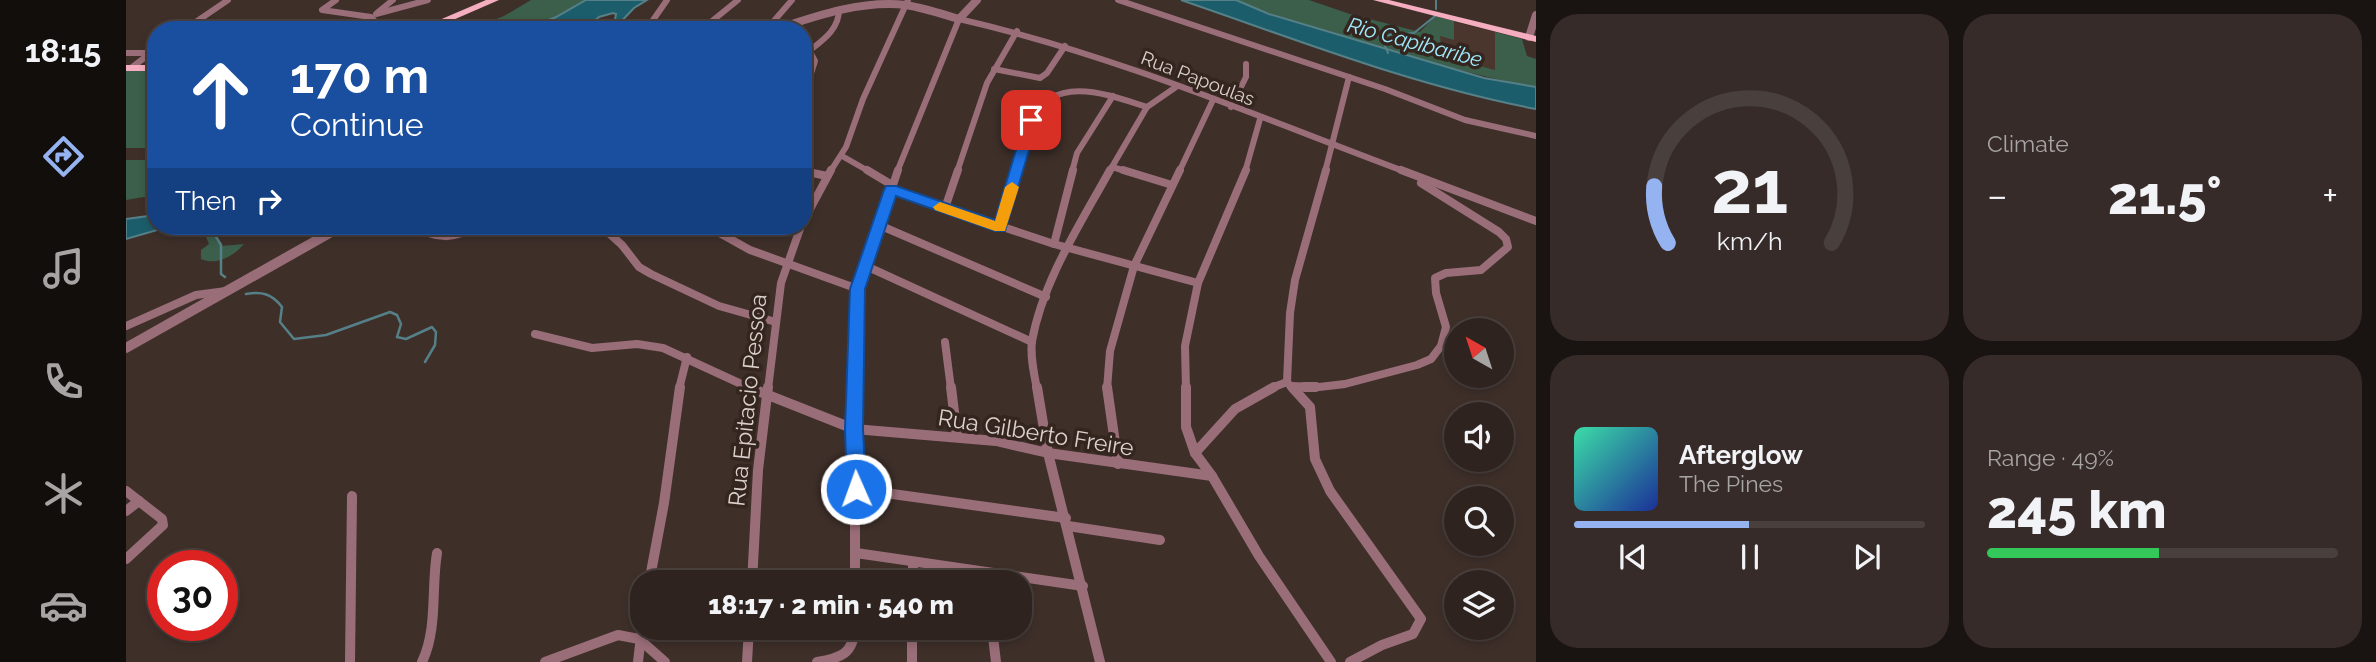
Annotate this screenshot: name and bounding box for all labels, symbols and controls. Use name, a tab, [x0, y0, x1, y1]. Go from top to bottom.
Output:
water label: Rio Capibaribe	[1345, 12, 1485, 72]
text: 18:15	[25, 32, 101, 69]
street label: Rua Papoulas	[1138, 46, 1258, 110]
text: 170 m	[290, 47, 429, 104]
icon: ahead	[175, 49, 266, 140]
pin	[1001, 90, 1061, 150]
icon: arrive	[1012, 101, 1050, 139]
text: Continue	[290, 106, 424, 143]
text: Climate	[1987, 130, 2069, 157]
icon: directions	[39, 132, 88, 181]
text: 21	[1711, 146, 1788, 231]
text: 21.5°	[2108, 165, 2222, 226]
text: −	[1987, 173, 2007, 218]
text: +	[2322, 173, 2338, 218]
icon: right	[250, 182, 288, 220]
text: Then	[175, 186, 236, 216]
text: km/h	[1717, 226, 1782, 256]
icon: music	[39, 244, 88, 293]
street label: Rua Epitacio Pessoa	[722, 292, 772, 508]
north arrow	[1444, 318, 1514, 388]
map controls	[1444, 318, 1514, 640]
icon: phone	[39, 357, 88, 406]
button: sound	[1444, 402, 1514, 472]
street label: Rua Gilberto Freire	[936, 403, 1136, 461]
text: Afterglow	[1679, 440, 1803, 470]
text: Range · 49%	[1987, 444, 2114, 471]
position arrow	[819, 452, 893, 526]
icon: climate	[39, 469, 88, 518]
text: The Pines	[1679, 470, 1783, 497]
text: 245 km	[1987, 479, 2167, 540]
button: search	[1444, 486, 1514, 556]
icon: previous	[1614, 538, 1652, 576]
icon: pause	[1731, 538, 1769, 576]
icon: next	[1848, 538, 1886, 576]
speed limit sign: 30	[147, 550, 238, 641]
button: layers	[1444, 570, 1514, 640]
icon: car	[39, 581, 88, 630]
text: 18:17 · 2 min · 540 m	[708, 590, 954, 620]

